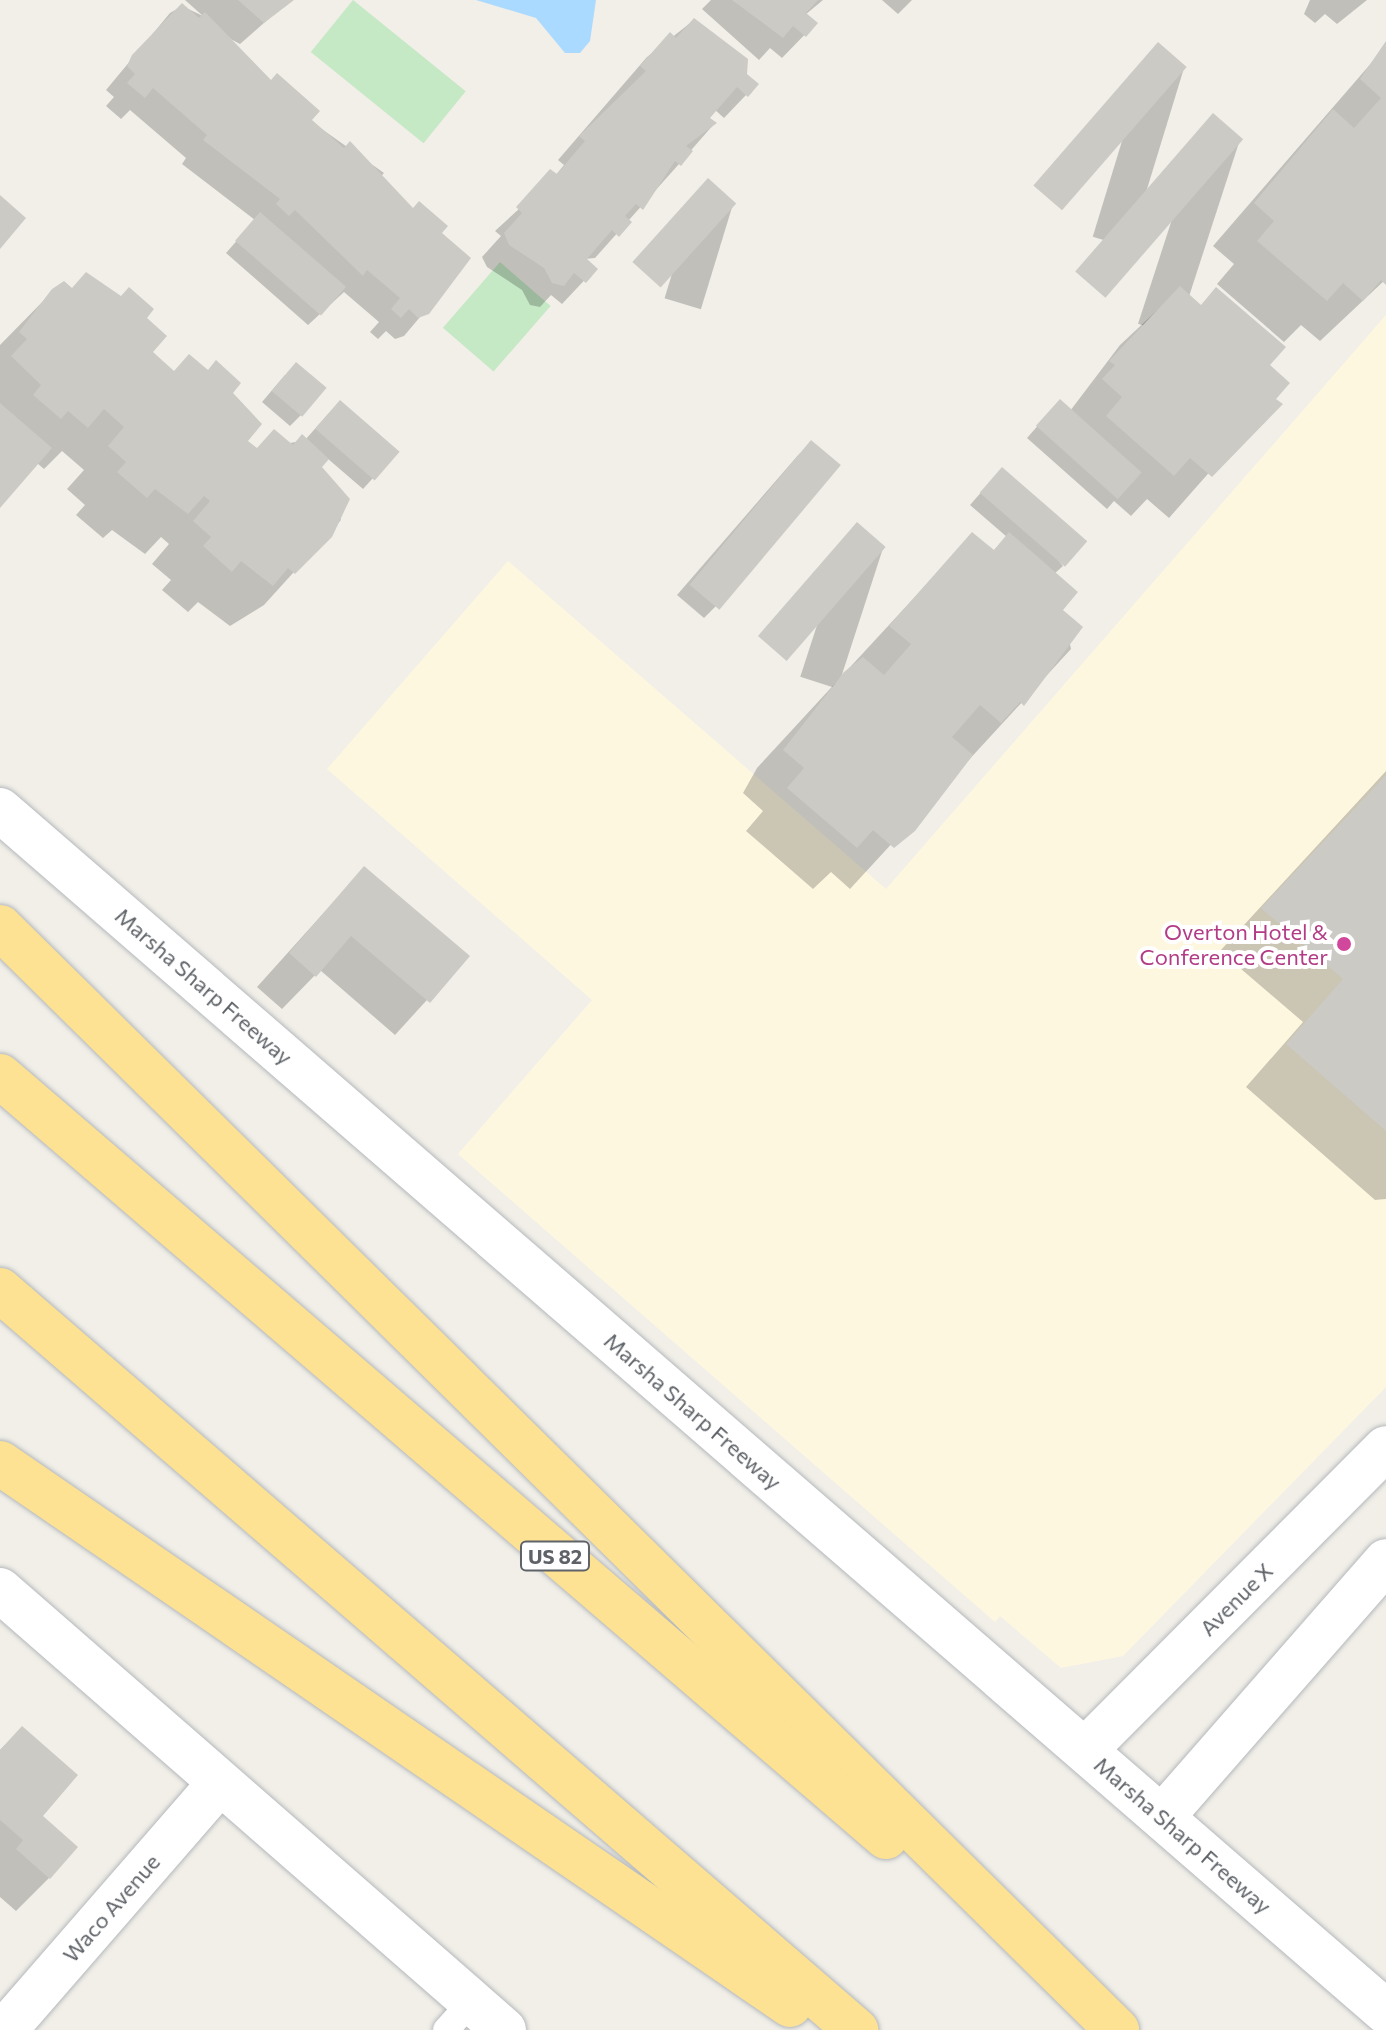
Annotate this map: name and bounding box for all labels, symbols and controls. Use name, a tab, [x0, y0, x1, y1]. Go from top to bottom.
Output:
street label: Marsha Sharp Freeway	[110, 902, 298, 1070]
place label: Overton Hotel & Conference Center	[1140, 918, 1328, 970]
marker: Overton Hotel & Conference Center	[1335, 935, 1353, 953]
street label: Marsha Sharp Freeway	[599, 1327, 787, 1495]
road number: US 82	[519, 1540, 591, 1572]
street label: Avenue X	[1194, 1557, 1278, 1641]
street label: Marsha Sharp Freeway	[1089, 1751, 1277, 1919]
street label: Waco Avenue	[57, 1849, 165, 1967]

